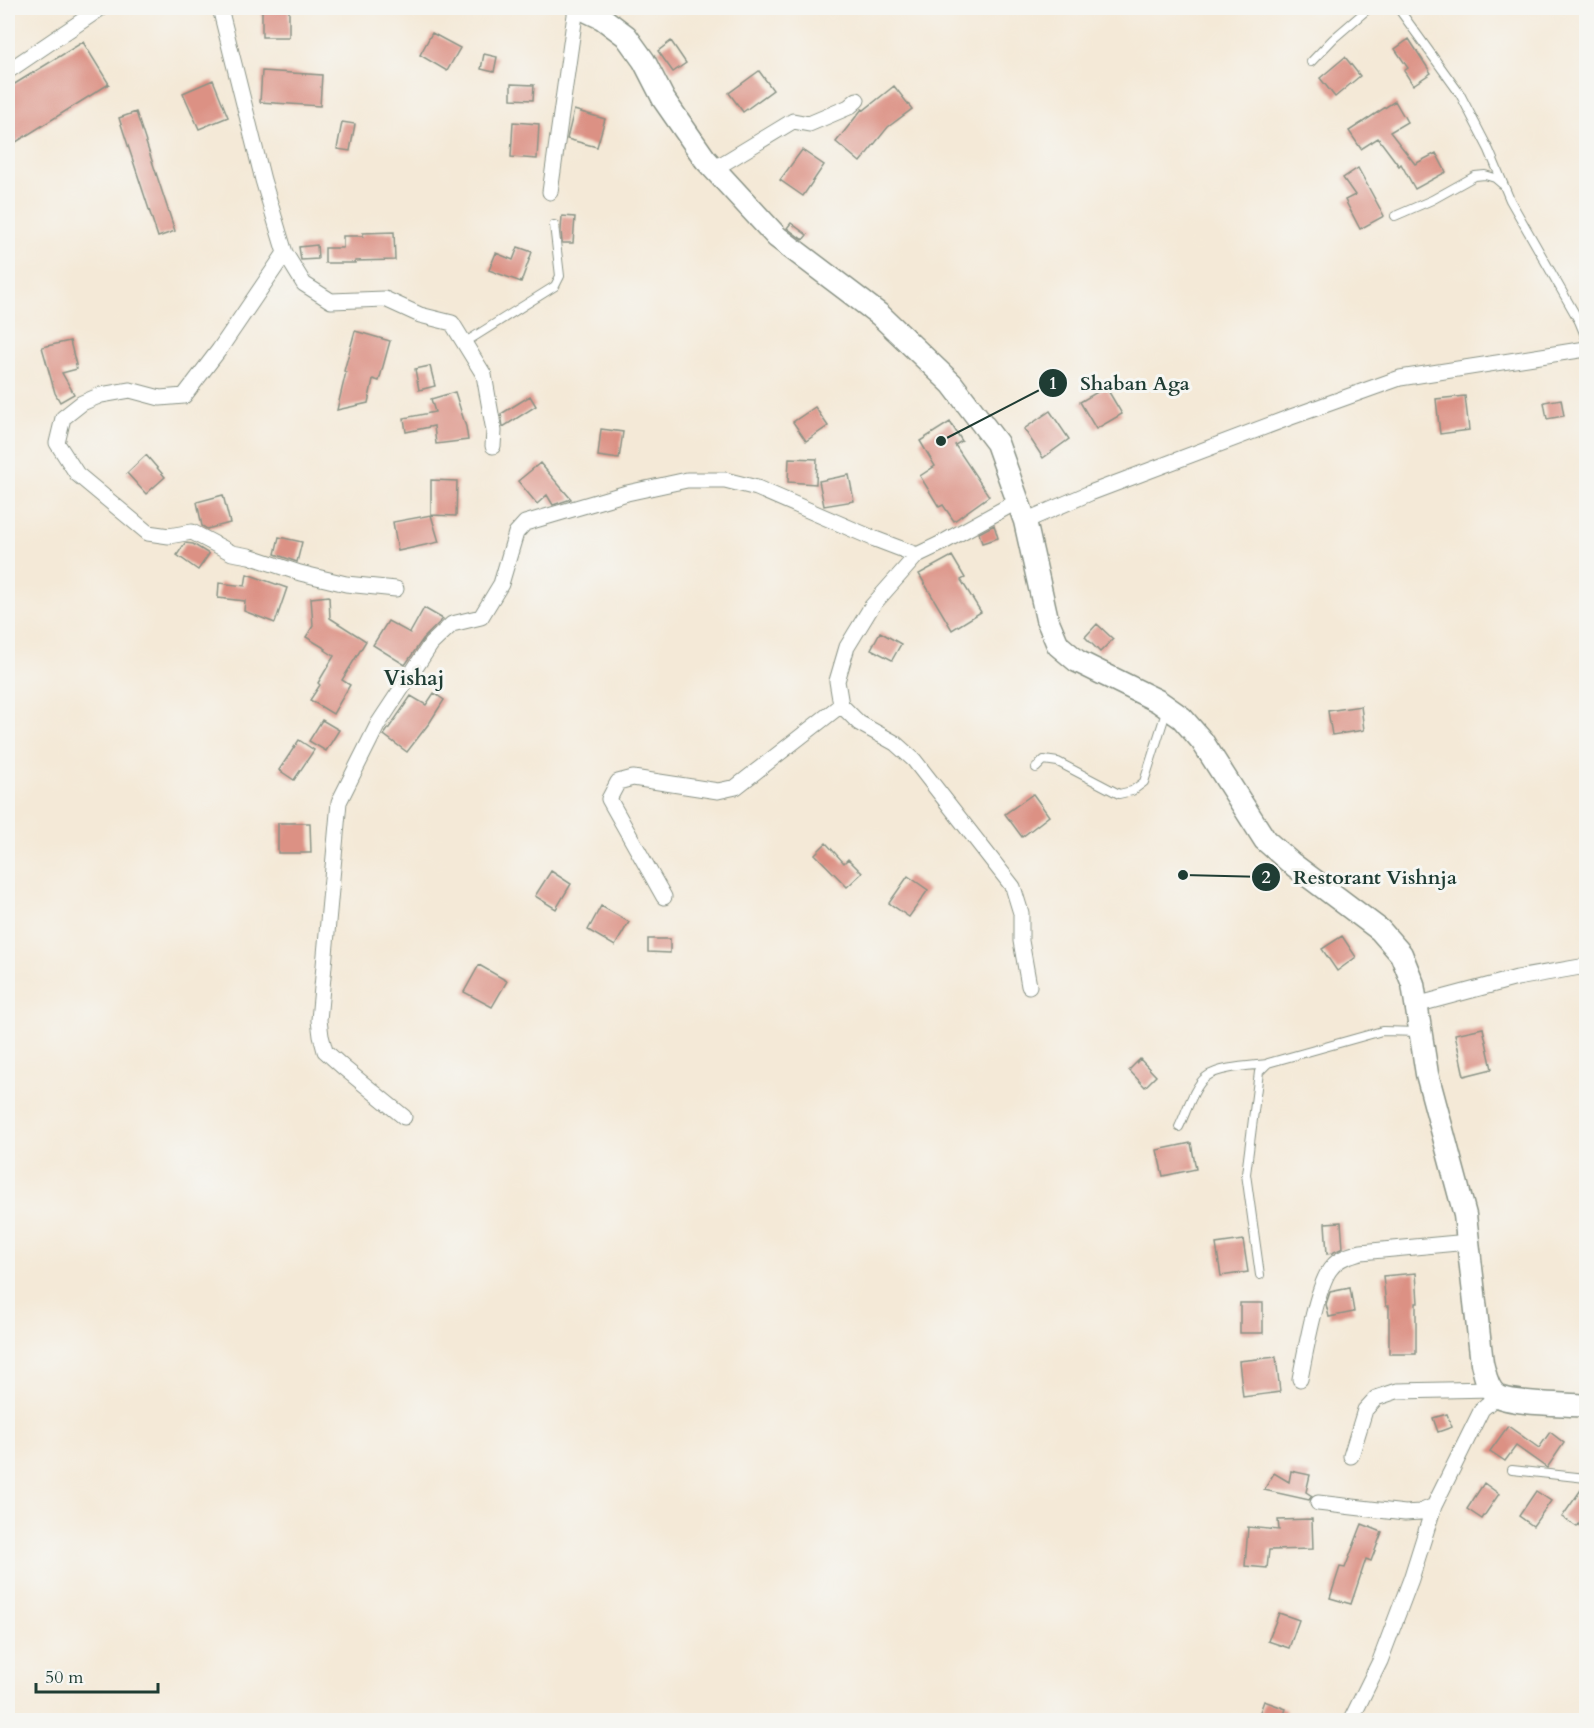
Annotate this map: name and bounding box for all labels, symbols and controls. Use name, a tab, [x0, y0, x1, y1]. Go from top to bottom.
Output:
callout: Shaban Aga	[1038, 364, 1201, 402]
text: Shaban Aga	[1080, 370, 1190, 397]
text: 1	[1048, 371, 1058, 396]
district label: Vishaj	[384, 664, 444, 693]
callout: Restorant Vishnja	[1251, 858, 1469, 896]
text: Restorant Vishnja	[1293, 864, 1457, 891]
text: 2	[1261, 865, 1271, 890]
scale bar	[36, 1656, 158, 1694]
text: 50 m	[45, 1665, 84, 1690]

